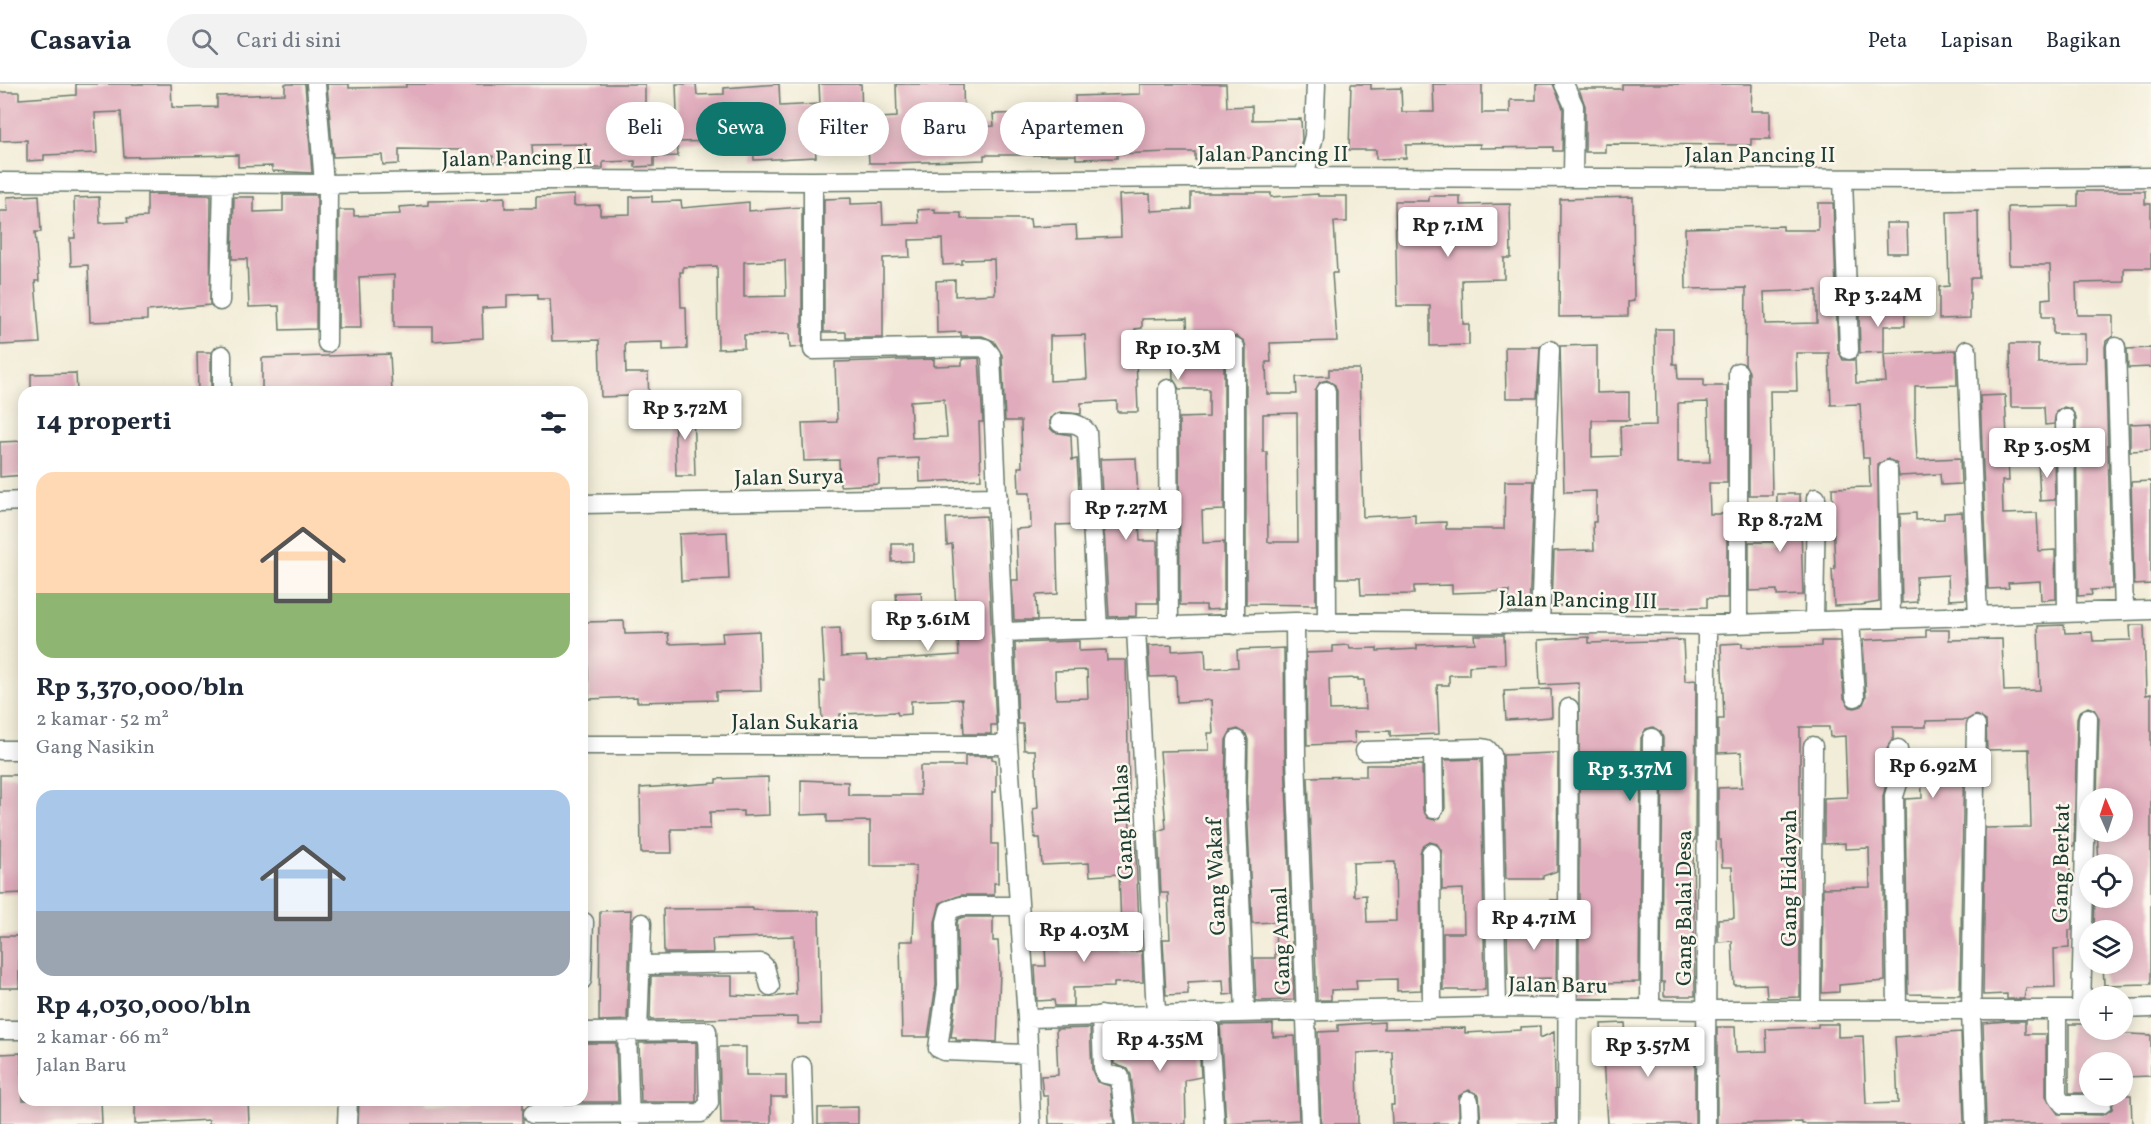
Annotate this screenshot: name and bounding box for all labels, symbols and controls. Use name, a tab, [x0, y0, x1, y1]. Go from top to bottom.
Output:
search box	[167, 14, 587, 68]
text: Casavia	[30, 22, 131, 61]
icon: search	[188, 25, 221, 58]
text: Cari di sini	[236, 26, 341, 57]
text: Peta	[1868, 27, 1907, 56]
text: Lapisan	[1940, 27, 2013, 56]
text: Bagikan	[2046, 27, 2121, 56]
chip: Beli	[606, 102, 684, 156]
chip: Sewa	[696, 102, 786, 156]
chip: Filter	[798, 102, 889, 156]
chip: Baru	[901, 102, 988, 156]
chip: Apartemen	[1000, 102, 1145, 156]
street label: Jalan Pancing II	[1198, 140, 1348, 171]
street label: Jalan Pancing II	[1685, 141, 1835, 172]
street label: Jalan Pancing II	[441, 143, 593, 176]
pin: Rp 7.1M	[1393, 207, 1503, 258]
text: Rp 7.1M	[1412, 212, 1484, 240]
pin: Rp 3.24M	[1816, 277, 1940, 328]
text: Rp 3.24M	[1834, 282, 1922, 310]
pin: Rp 10.3M	[1116, 330, 1240, 381]
text: Rp 10.3M	[1135, 335, 1221, 363]
pin: Rp 3.72M	[623, 390, 747, 441]
text: Rp 3.72M	[642, 395, 728, 423]
text: 14 properti	[36, 404, 172, 440]
icon: filters	[537, 406, 570, 439]
pin: Rp 3.05M	[1985, 428, 2109, 479]
text: Rp 3.05M	[2003, 433, 2091, 461]
street label: Jalan Surya	[734, 462, 844, 495]
pin: Rp 7.27M	[1064, 490, 1188, 541]
text: Rp 7.27M	[1085, 495, 1167, 523]
pin: Rp 8.72M	[1718, 502, 1842, 553]
text: Rp 8.72M	[1737, 507, 1823, 535]
icon: home	[249, 511, 357, 619]
street label: Jalan Pancing III	[1498, 585, 1658, 618]
pin: Rp 3.61M	[866, 601, 990, 652]
text: Rp 3.61M	[886, 606, 970, 634]
text: Rp 3,370,000/bln	[36, 670, 244, 706]
text: 2 kamar · 52 m²	[36, 706, 169, 734]
street label: Jalan Sukaria	[731, 708, 859, 739]
text: Gang Nasikin	[36, 734, 155, 762]
pin: Rp 6.92M	[1871, 748, 1995, 799]
pin: Rp 3.37M	[1568, 751, 1692, 802]
text: Rp 6.92M	[1889, 753, 1977, 781]
text: Rp 3.37M	[1587, 756, 1673, 784]
street label: Gang Ikhlas	[1106, 763, 1143, 880]
north arrow	[2079, 788, 2133, 842]
map controls	[2079, 788, 2133, 1106]
street label: Gang Berkat	[2046, 803, 2079, 923]
street label: Gang Hidayah	[1775, 809, 1806, 947]
street label: Gang Wakaf	[1200, 815, 1235, 936]
icon: home	[249, 829, 357, 937]
street label: Gang Balai Desa	[1670, 830, 1701, 986]
button: locate	[2079, 854, 2133, 908]
street label: Gang Amal	[1265, 886, 1300, 996]
pin: Rp 4.71M	[1472, 900, 1596, 951]
text: Rp 4.71M	[1492, 905, 1576, 933]
pin: Rp 4.03M	[1022, 912, 1146, 963]
text: Rp 4.03M	[1039, 917, 1129, 945]
button: layers	[2079, 920, 2133, 974]
street label: Jalan Baru	[1508, 970, 1608, 1003]
button: +	[2079, 986, 2133, 1040]
text: Rp 4,030,000/bln	[36, 988, 251, 1024]
pin: Rp 4.35M	[1098, 1021, 1222, 1072]
text: 2 kamar · 66 m²	[36, 1024, 169, 1052]
text: Rp 4.35M	[1116, 1026, 1204, 1054]
pin: Rp 3.57M	[1586, 1027, 1710, 1078]
text: Rp 3.57M	[1606, 1032, 1690, 1060]
text: Jalan Baru	[36, 1052, 127, 1080]
button: −	[2079, 1052, 2133, 1106]

